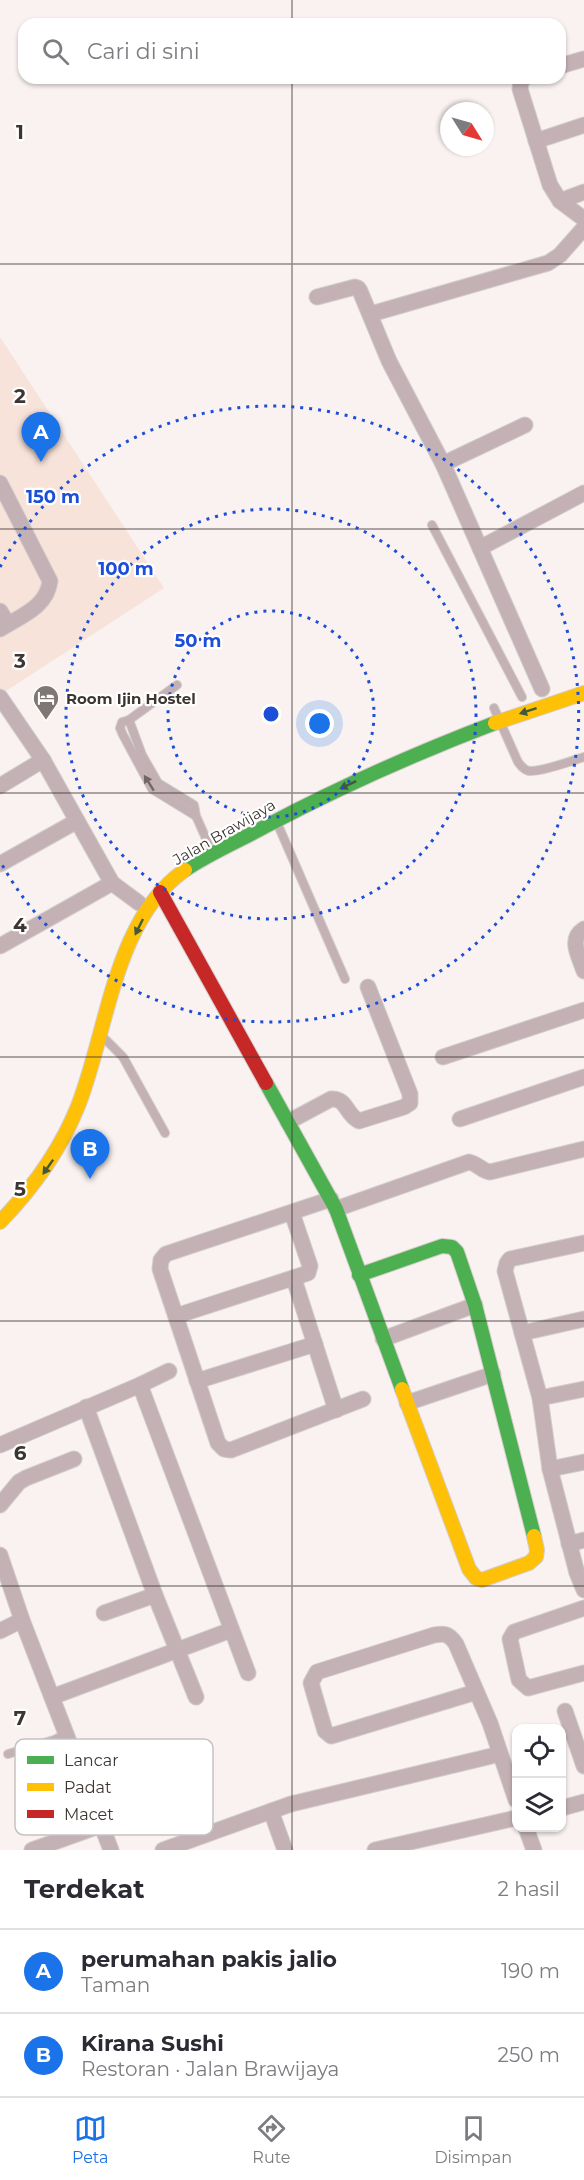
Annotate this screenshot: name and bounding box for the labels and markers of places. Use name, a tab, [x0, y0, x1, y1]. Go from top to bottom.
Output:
pin: A	[22, 412, 60, 462]
hotel icon: Room Ijin Hostel	[31, 683, 61, 721]
place label: Room Ijin Hostel	[66, 689, 196, 708]
centre of rings	[261, 704, 281, 724]
pin: B	[70, 1130, 110, 1179]

